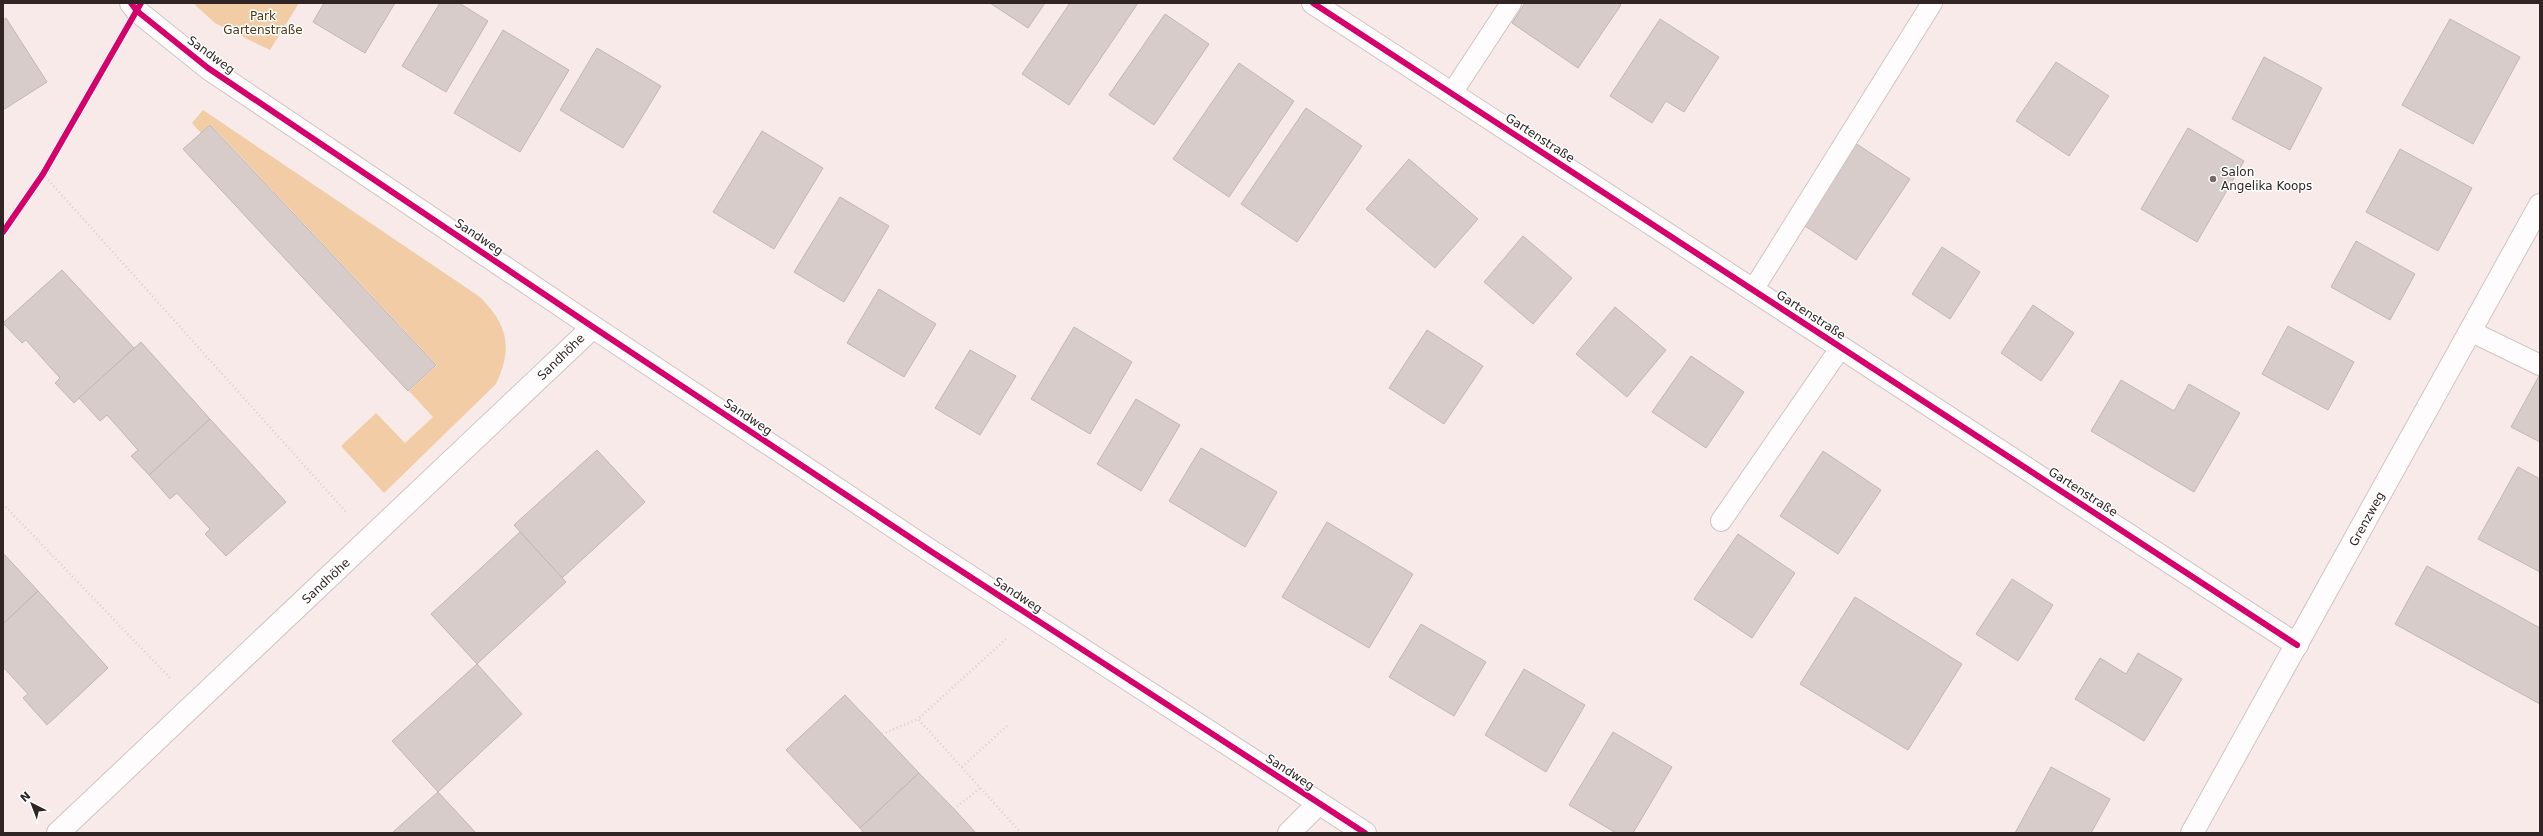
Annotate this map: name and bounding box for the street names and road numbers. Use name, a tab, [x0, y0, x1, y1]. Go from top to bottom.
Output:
street label: Sandweg	[185, 33, 237, 77]
street label: Gartenstraße	[1503, 110, 1577, 166]
street label: Sandweg	[452, 216, 506, 258]
street label: Gartenstraße	[1774, 287, 1848, 343]
street label: Sandhöhe	[535, 331, 587, 383]
street label: Sandweg	[721, 396, 775, 438]
street label: Gartenstraße	[2046, 464, 2120, 520]
street label: Grenzweg	[2346, 489, 2388, 549]
street label: Sandhöhe	[299, 555, 353, 607]
street label: Sandweg	[991, 574, 1045, 616]
street label: Sandweg	[1263, 751, 1317, 793]

